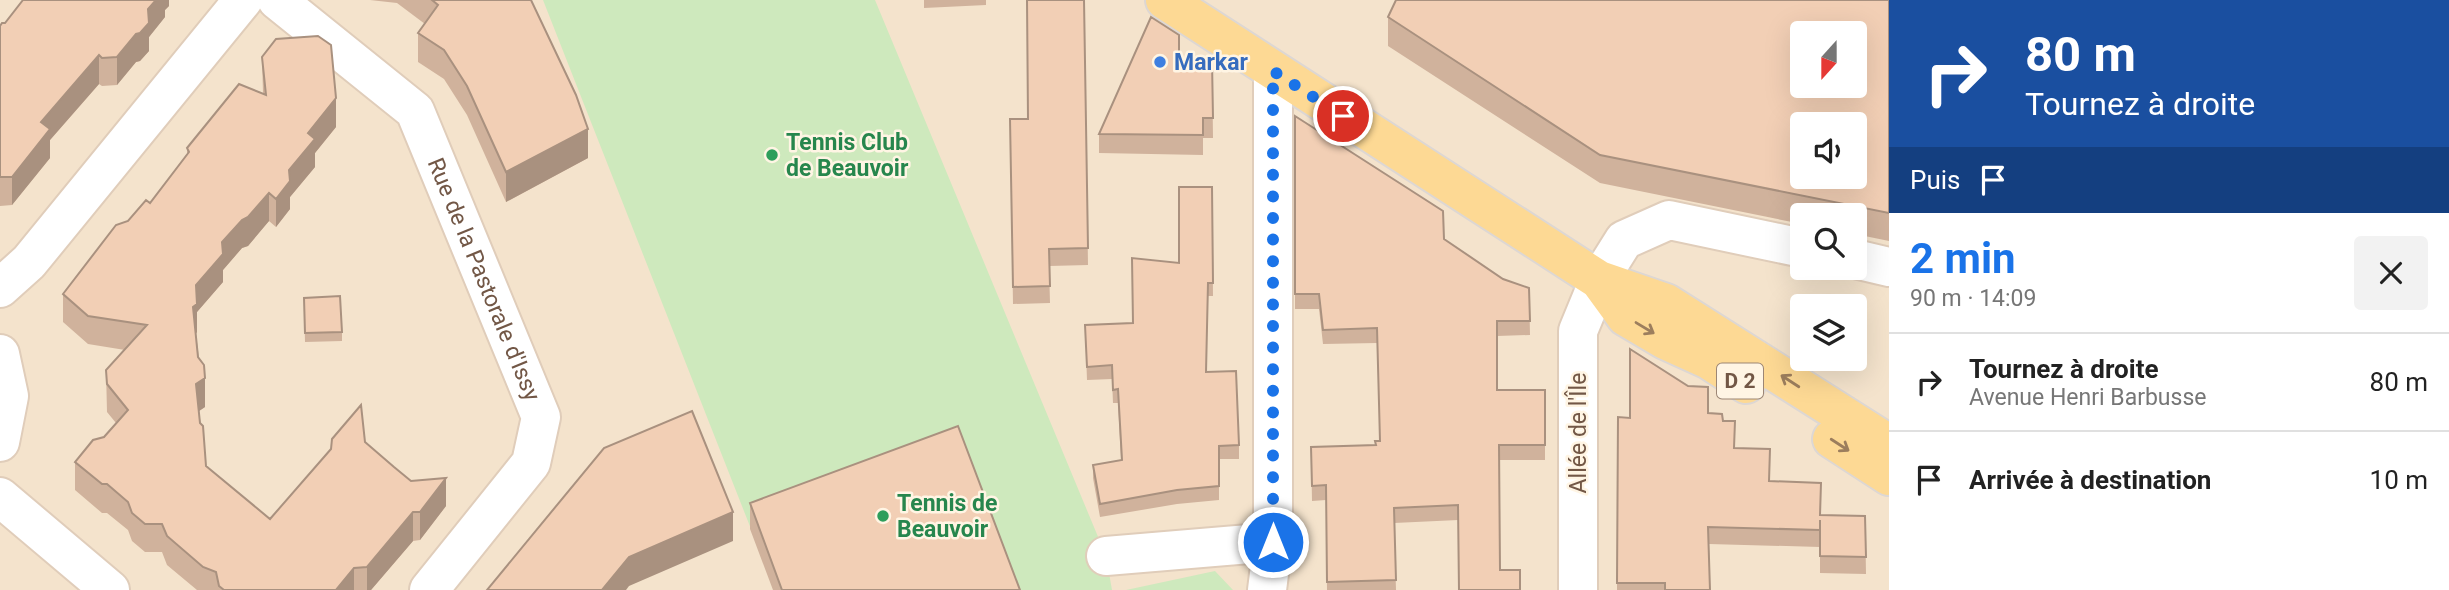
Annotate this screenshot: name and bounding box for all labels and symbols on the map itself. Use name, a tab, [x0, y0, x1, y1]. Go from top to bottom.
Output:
north arrow	[1790, 21, 1867, 98]
place label: Markar	[1174, 49, 1248, 76]
marker: Markar	[1152, 54, 1168, 70]
pin	[1313, 86, 1373, 146]
place label: Tennis Club de Beauvoir	[786, 129, 909, 182]
marker: Tennis Club de Beauvoir	[764, 147, 780, 163]
street label: Rue de la Pastorale d'Issy	[422, 154, 546, 405]
one-way arrow	[1635, 322, 1655, 336]
road number: D 2	[1717, 364, 1763, 398]
street label: Allée de l'Île	[1564, 373, 1592, 493]
one-way arrow	[1781, 374, 1800, 389]
one-way arrow	[1830, 438, 1850, 452]
place label: Tennis de Beauvoir	[897, 490, 997, 543]
position arrow	[1236, 505, 1310, 579]
marker: Tennis de Beauvoir	[875, 508, 891, 524]

